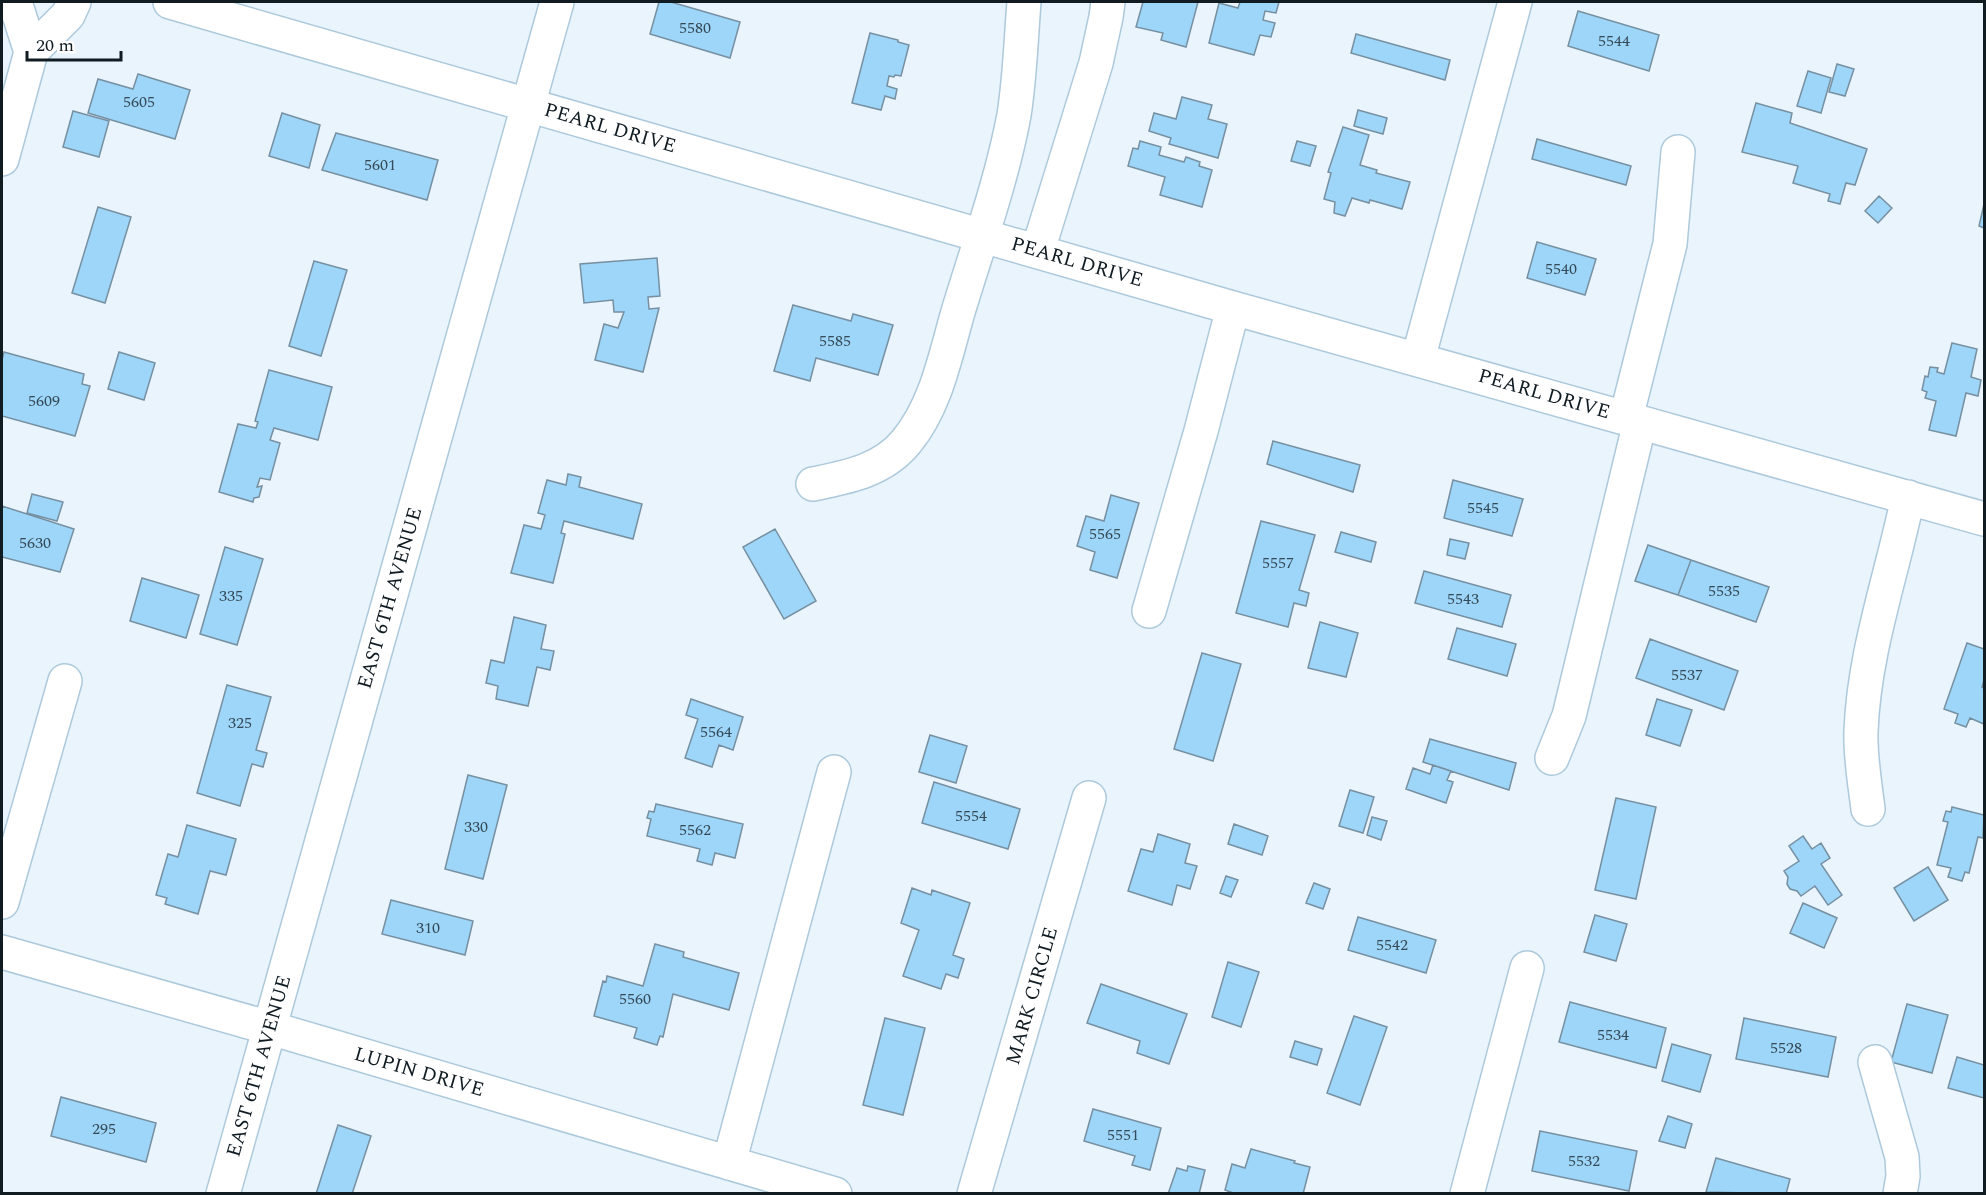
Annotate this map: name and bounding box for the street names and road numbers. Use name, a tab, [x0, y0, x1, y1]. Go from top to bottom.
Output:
street label: PEARL DRIVE	[540, 95, 680, 161]
street label: PEARL DRIVE	[1007, 229, 1147, 295]
street label: PEARL DRIVE	[1474, 361, 1614, 427]
street label: EAST 6TH AVENUE	[350, 504, 430, 692]
street label: MARK CIRCLE	[998, 923, 1066, 1069]
street label: EAST 6TH AVENUE	[219, 972, 299, 1160]
street label: LUPIN DRIVE	[350, 1039, 488, 1105]

